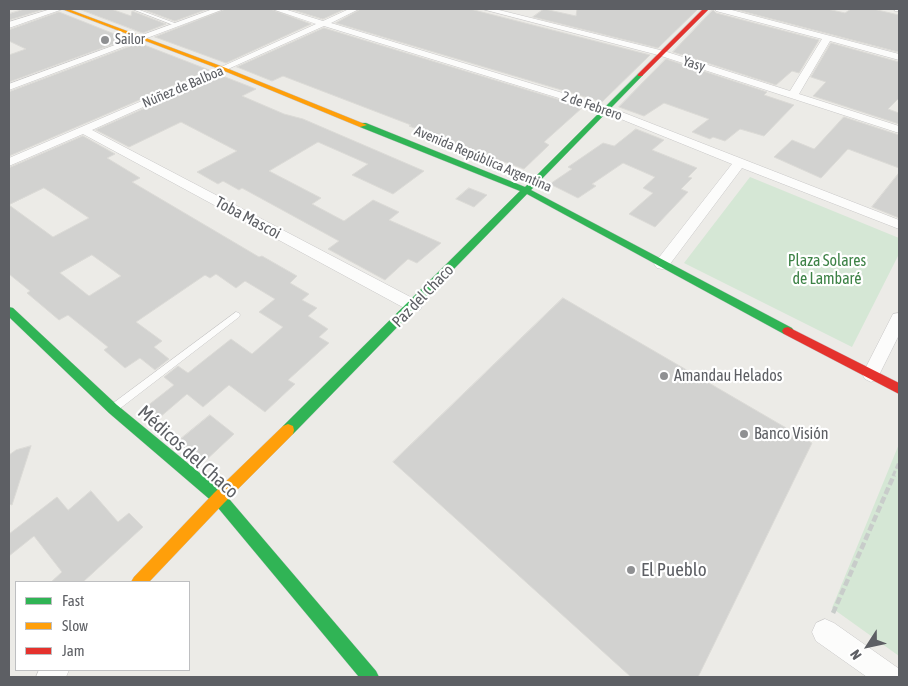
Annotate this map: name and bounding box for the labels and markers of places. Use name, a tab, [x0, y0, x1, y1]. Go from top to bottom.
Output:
place label: Sailor	[115, 32, 145, 48]
marker: Sailor	[99, 34, 111, 46]
place label: Amandau Helados	[674, 366, 782, 386]
marker: Amandau Helados	[658, 370, 670, 382]
place label: Banco Visión	[754, 424, 829, 444]
marker: Banco Visión	[738, 428, 750, 440]
place label: El Pueblo	[641, 559, 707, 581]
marker: El Pueblo	[625, 564, 637, 576]

